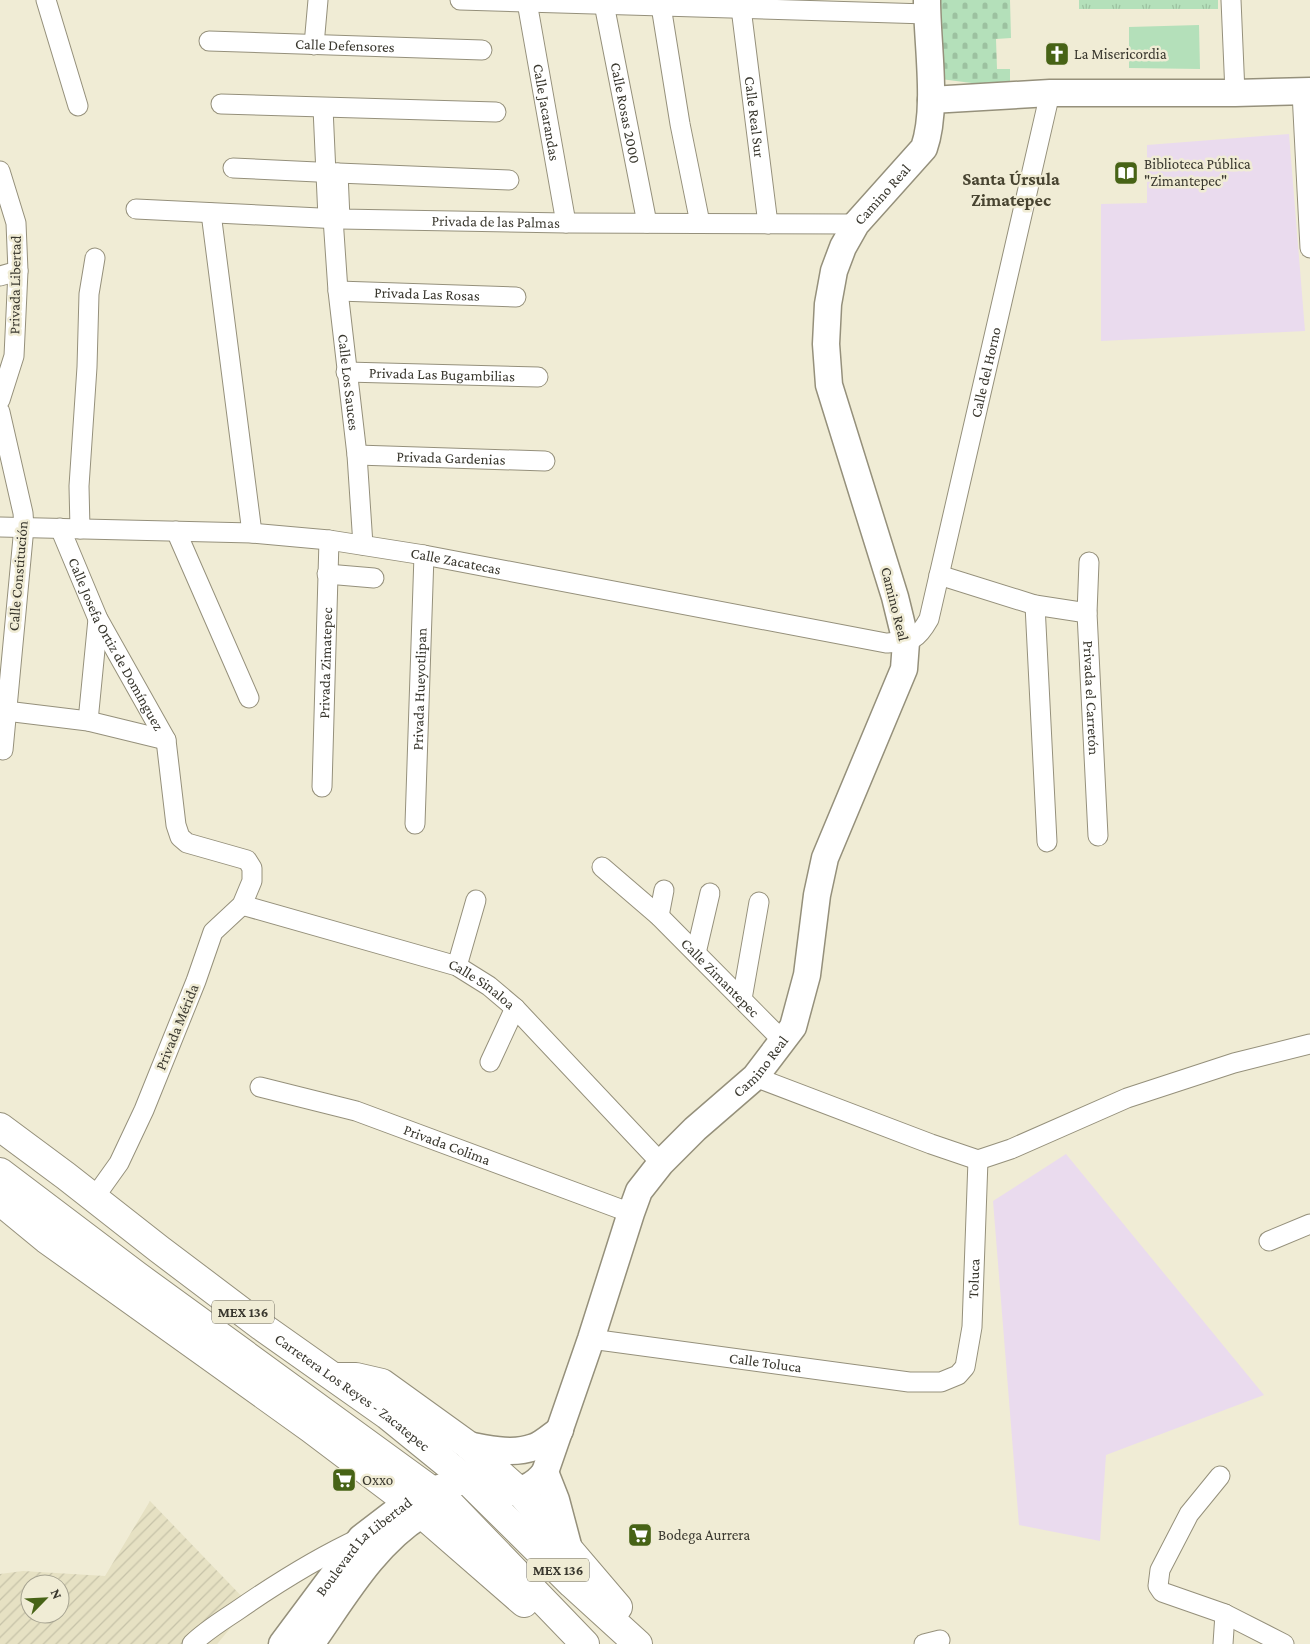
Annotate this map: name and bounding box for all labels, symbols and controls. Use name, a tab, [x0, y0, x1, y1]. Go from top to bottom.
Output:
street label: Calle Defensores	[295, 36, 395, 55]
church icon: La Misericordia	[1044, 41, 1070, 67]
place label: La Misericordia	[1074, 46, 1167, 62]
street label: Calle Rosas 2000	[608, 61, 643, 165]
street label: Calle Jacarandas	[530, 62, 563, 162]
street label: Calle Real Sur	[742, 75, 768, 159]
place label: Biblioteca Pública "Zimantepec"	[1144, 156, 1251, 190]
library icon: Biblioteca Pública "Zimantepec"	[1113, 160, 1139, 186]
street label: Camino Real	[851, 161, 914, 228]
district label: Santa Úrsula Zimatepec	[962, 169, 1060, 210]
street label: Privada de las Palmas	[431, 213, 560, 231]
street label: Privada Libertad	[6, 235, 24, 335]
street label: Privada Las Rosas	[374, 284, 480, 304]
street label: Calle del Horno	[968, 325, 1004, 419]
street label: Calle Los Sauces	[335, 333, 362, 432]
street label: Privada Las Bugambilias	[369, 365, 515, 384]
street label: Privada Gardenias	[396, 448, 506, 468]
street label: Calle Constitución	[5, 520, 31, 632]
street label: Calle Zacatecas	[410, 545, 502, 578]
street label: Calle Josefa Ortiz de Domínguez	[65, 555, 167, 733]
street label: Camino Real	[878, 565, 912, 643]
street label: Privada Zimatepec	[316, 606, 336, 719]
street label: Privada Hueyotlipan	[409, 628, 430, 751]
street label: Privada el Carretón	[1080, 640, 1102, 756]
street label: Calle Zimantepec	[678, 935, 763, 1021]
street label: Calle Sinaloa	[447, 956, 518, 1012]
street label: Privada Mérida	[152, 982, 202, 1072]
street label: Camino Real	[730, 1033, 791, 1100]
street label: Privada Colima	[401, 1121, 493, 1168]
street label: Toluca	[965, 1258, 982, 1299]
road number: MEX 136	[212, 1300, 274, 1324]
street label: Carretera Los Reyes - Zacatepec	[272, 1330, 433, 1455]
street label: Calle Toluca	[728, 1350, 803, 1375]
supermarket icon: Oxxo	[331, 1467, 357, 1493]
place label: Oxxo	[362, 1472, 393, 1488]
street label: Boulevard La Libertad	[313, 1494, 415, 1599]
supermarket icon: Bodega Aurrera	[627, 1522, 653, 1548]
place label: Bodega Aurrera	[658, 1527, 750, 1544]
road number: MEX 136	[527, 1558, 589, 1582]
north arrow	[20, 1574, 70, 1624]
text: N	[48, 1586, 66, 1602]

